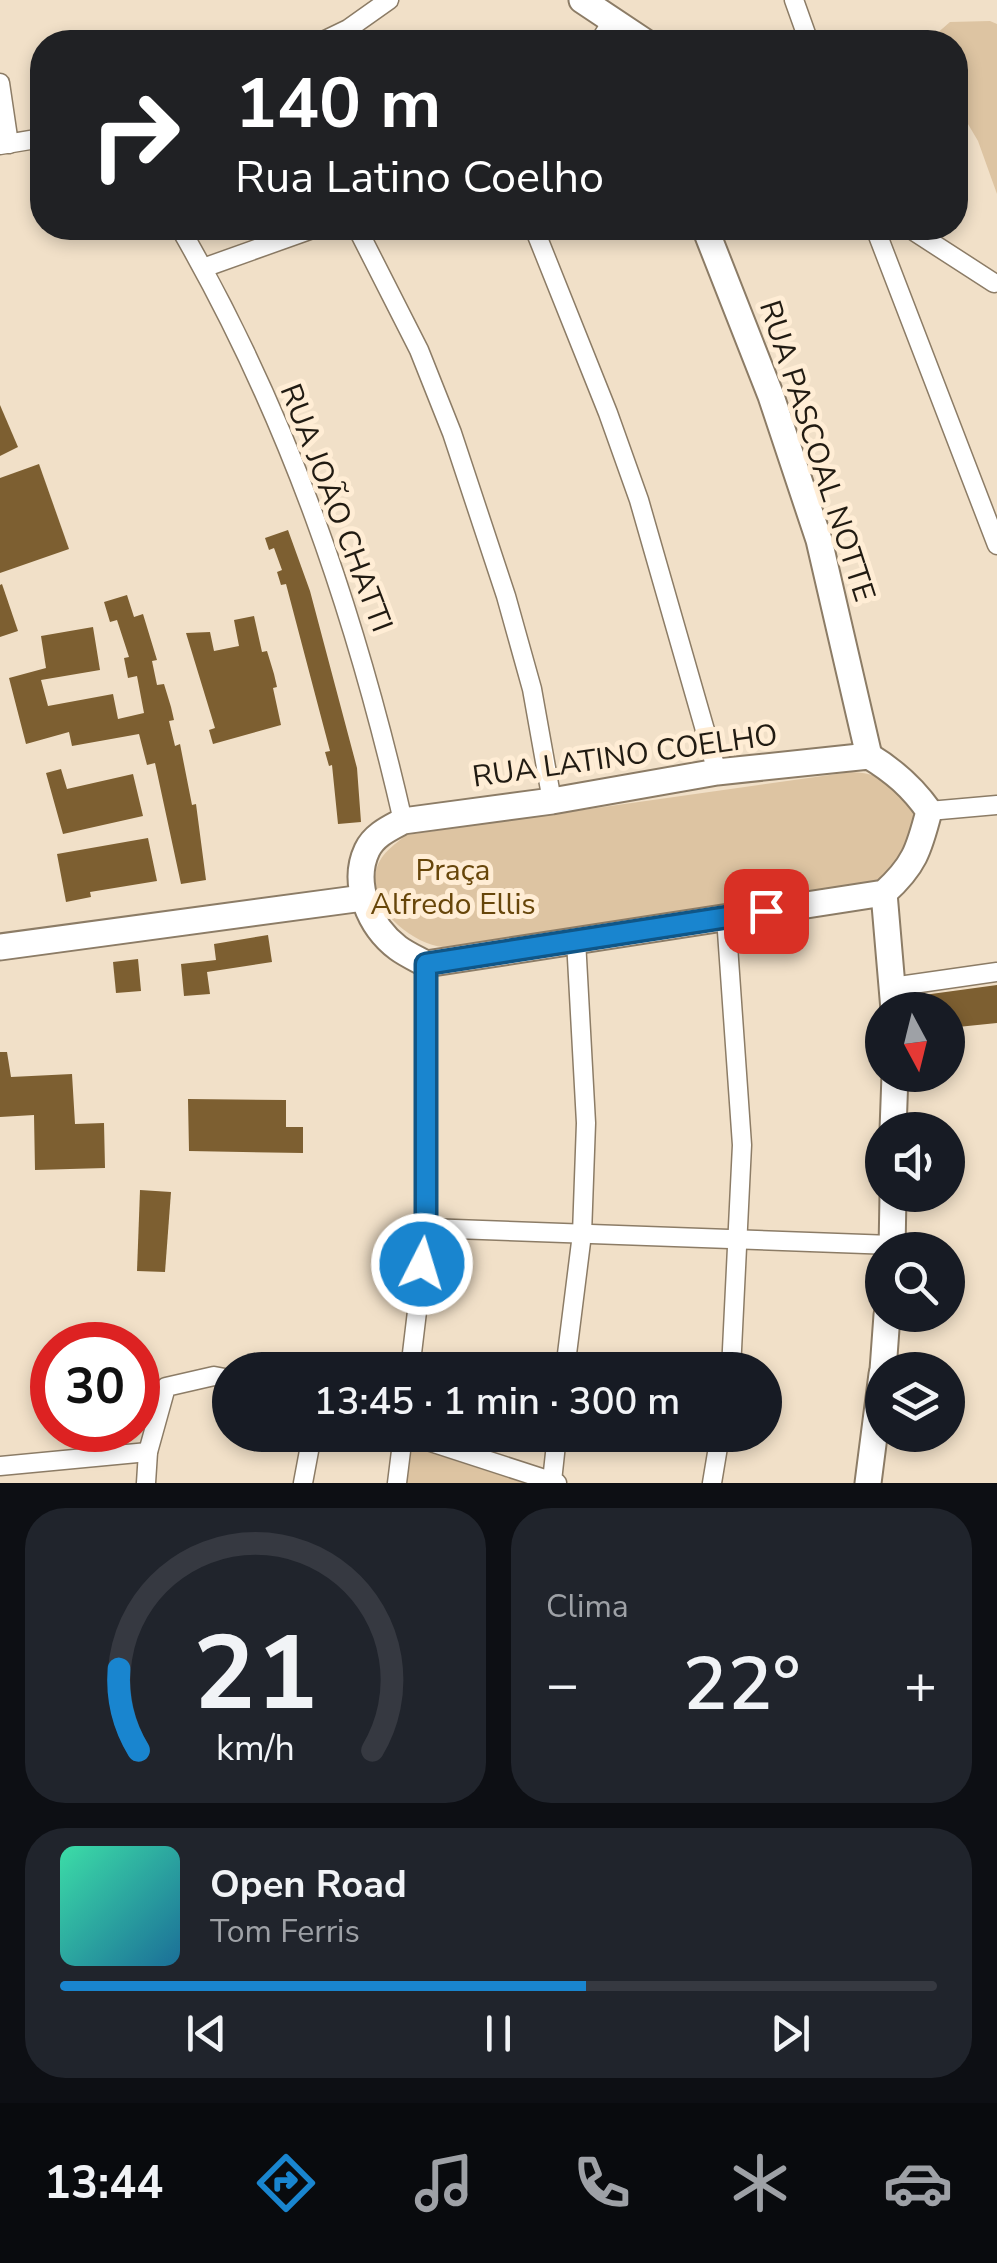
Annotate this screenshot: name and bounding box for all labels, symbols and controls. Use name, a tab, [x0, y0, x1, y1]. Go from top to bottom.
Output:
text: 140 m	[235, 56, 441, 152]
icon: right	[70, 70, 200, 200]
text: Rua Latino Coelho	[235, 147, 604, 208]
street label: RUA PASCOAL NOTTE	[749, 295, 885, 607]
street label: RUA JOÃO CHATTI	[270, 378, 402, 638]
street label: RUA LATINO COELHO	[470, 714, 780, 798]
park label: Praça Alfredo Ellis	[370, 850, 536, 925]
pin	[724, 869, 809, 954]
icon: arrive	[739, 884, 794, 939]
north arrow	[865, 992, 965, 1092]
map controls	[865, 992, 965, 1452]
button: sound	[865, 1112, 965, 1212]
position arrow	[370, 1212, 474, 1316]
button: search	[865, 1232, 965, 1332]
speed limit sign: 30	[30, 1322, 160, 1452]
button: layers	[865, 1352, 965, 1452]
text: 13:45 · 1 min · 300 m	[314, 1376, 680, 1427]
text: Clima	[546, 1585, 629, 1628]
text: 21	[193, 1603, 318, 1745]
text: 22°	[682, 1633, 801, 1735]
text: −	[546, 1647, 579, 1722]
text: +	[904, 1647, 937, 1722]
text: km/h	[216, 1724, 295, 1773]
text: Open Road	[210, 1859, 407, 1910]
text: Tom Ferris	[210, 1910, 360, 1953]
icon: previous	[179, 2006, 234, 2061]
icon: pause	[471, 2006, 526, 2061]
icon: next	[763, 2006, 818, 2061]
icon: directions	[251, 2148, 321, 2218]
icon: music	[409, 2148, 479, 2218]
icon: phone	[567, 2148, 637, 2218]
icon: climate	[725, 2148, 795, 2218]
icon: car	[883, 2148, 953, 2218]
text: 13:44	[44, 2153, 163, 2214]

